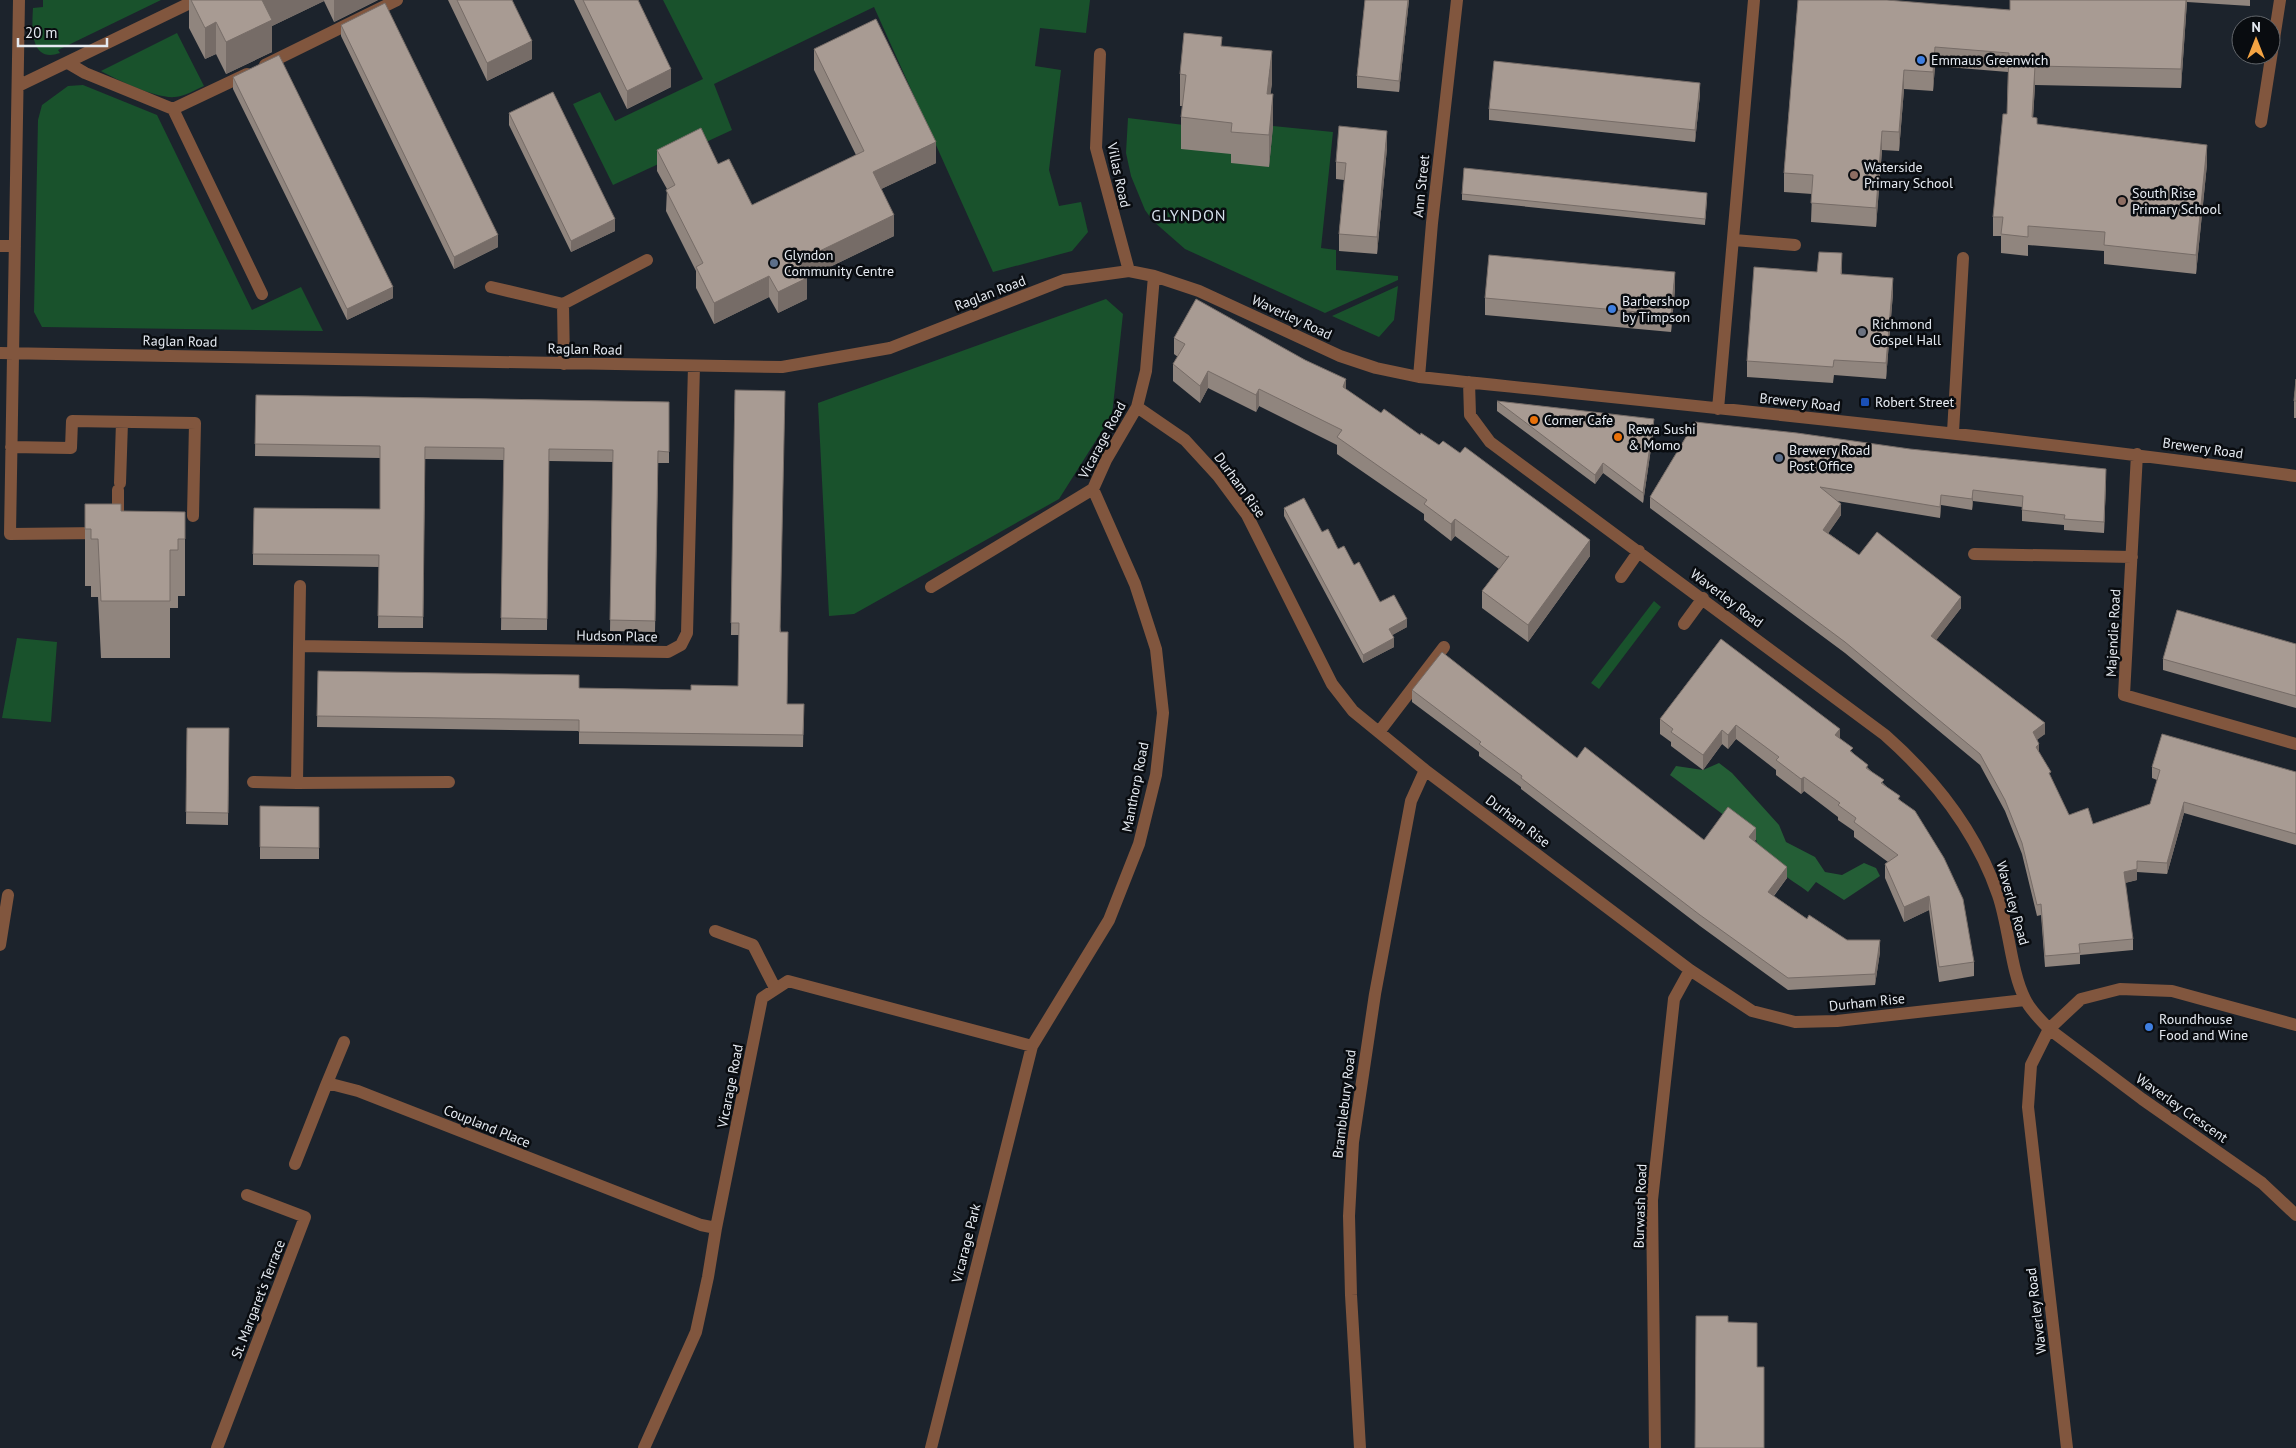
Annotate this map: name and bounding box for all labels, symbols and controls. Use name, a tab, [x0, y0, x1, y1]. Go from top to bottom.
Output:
scale bar	[18, 15, 106, 47]
north arrow	[2231, 15, 2281, 65]
text: N	[2251, 18, 2261, 36]
text: 20 m	[25, 23, 58, 42]
place label: Emmaus Greenwich	[1931, 51, 2048, 69]
marker: Emmaus Greenwich	[1915, 54, 1927, 66]
street label: Villas Road	[1103, 140, 1135, 209]
street label: Ann Street	[1409, 153, 1433, 218]
place label: Waterside Primary School	[1864, 158, 1953, 192]
marker: Waterside Primary School	[1848, 169, 1860, 181]
place label: South Rise Primary School	[2132, 184, 2221, 218]
marker: South Rise Primary School	[2116, 195, 2128, 207]
district label: GLYNDON	[1151, 205, 1227, 225]
place label: Glyndon Community Centre	[784, 246, 894, 280]
marker: Glyndon Community Centre	[768, 257, 780, 269]
street label: Raglan Road	[952, 271, 1028, 315]
street label: Waverley Road	[1249, 291, 1335, 343]
place label: Barbershop by Timpson	[1622, 292, 1690, 326]
marker: Barbershop by Timpson	[1606, 303, 1618, 315]
place label: Richmond Gospel Hall	[1872, 315, 1941, 349]
marker: Richmond Gospel Hall	[1856, 326, 1868, 338]
street label: Raglan Road	[142, 331, 218, 351]
street label: Raglan Road	[547, 339, 623, 359]
street label: Brewery Road	[1759, 389, 1841, 415]
place label: Robert Street	[1875, 393, 1955, 411]
marker: Robert Street	[1859, 396, 1871, 408]
street label: Vicarage Road	[1074, 398, 1130, 482]
place label: Corner Cafe	[1544, 411, 1613, 429]
marker: Corner Cafe	[1528, 414, 1540, 426]
place label: Rewa Sushi & Momo	[1628, 420, 1696, 454]
marker: Rewa Sushi & Momo	[1612, 431, 1624, 443]
street label: Brewery Road	[2161, 433, 2245, 463]
place label: Brewery Road Post Office	[1789, 441, 1870, 475]
street label: Durham Rise	[1210, 449, 1270, 521]
marker: Brewery Road Post Office	[1773, 452, 1785, 464]
street label: Waverley Road	[1687, 565, 1767, 631]
street label: Majendie Road	[2102, 588, 2124, 678]
street label: Hudson Place	[576, 626, 658, 646]
street label: Manthorp Road	[1117, 740, 1153, 834]
street label: Durham Rise	[1482, 791, 1554, 851]
street label: Waverley Road	[1992, 859, 2034, 947]
street label: Durham Rise	[1828, 989, 1906, 1015]
place label: Roundhouse Food and Wine	[2159, 1010, 2248, 1044]
marker: Roundhouse Food and Wine	[2143, 1021, 2155, 1033]
street label: Vicarage Road	[713, 1043, 747, 1130]
street label: Bramblebury Road	[1328, 1049, 1360, 1159]
street label: Waverley Crescent	[2133, 1070, 2232, 1147]
street label: Coupland Place	[441, 1100, 533, 1152]
street label: Burwash Road	[1630, 1163, 1650, 1249]
street label: Vicarage Park	[947, 1201, 985, 1285]
street label: St. Margaret's Terrace	[227, 1237, 289, 1361]
street label: Waverley Road	[2022, 1267, 2050, 1355]

